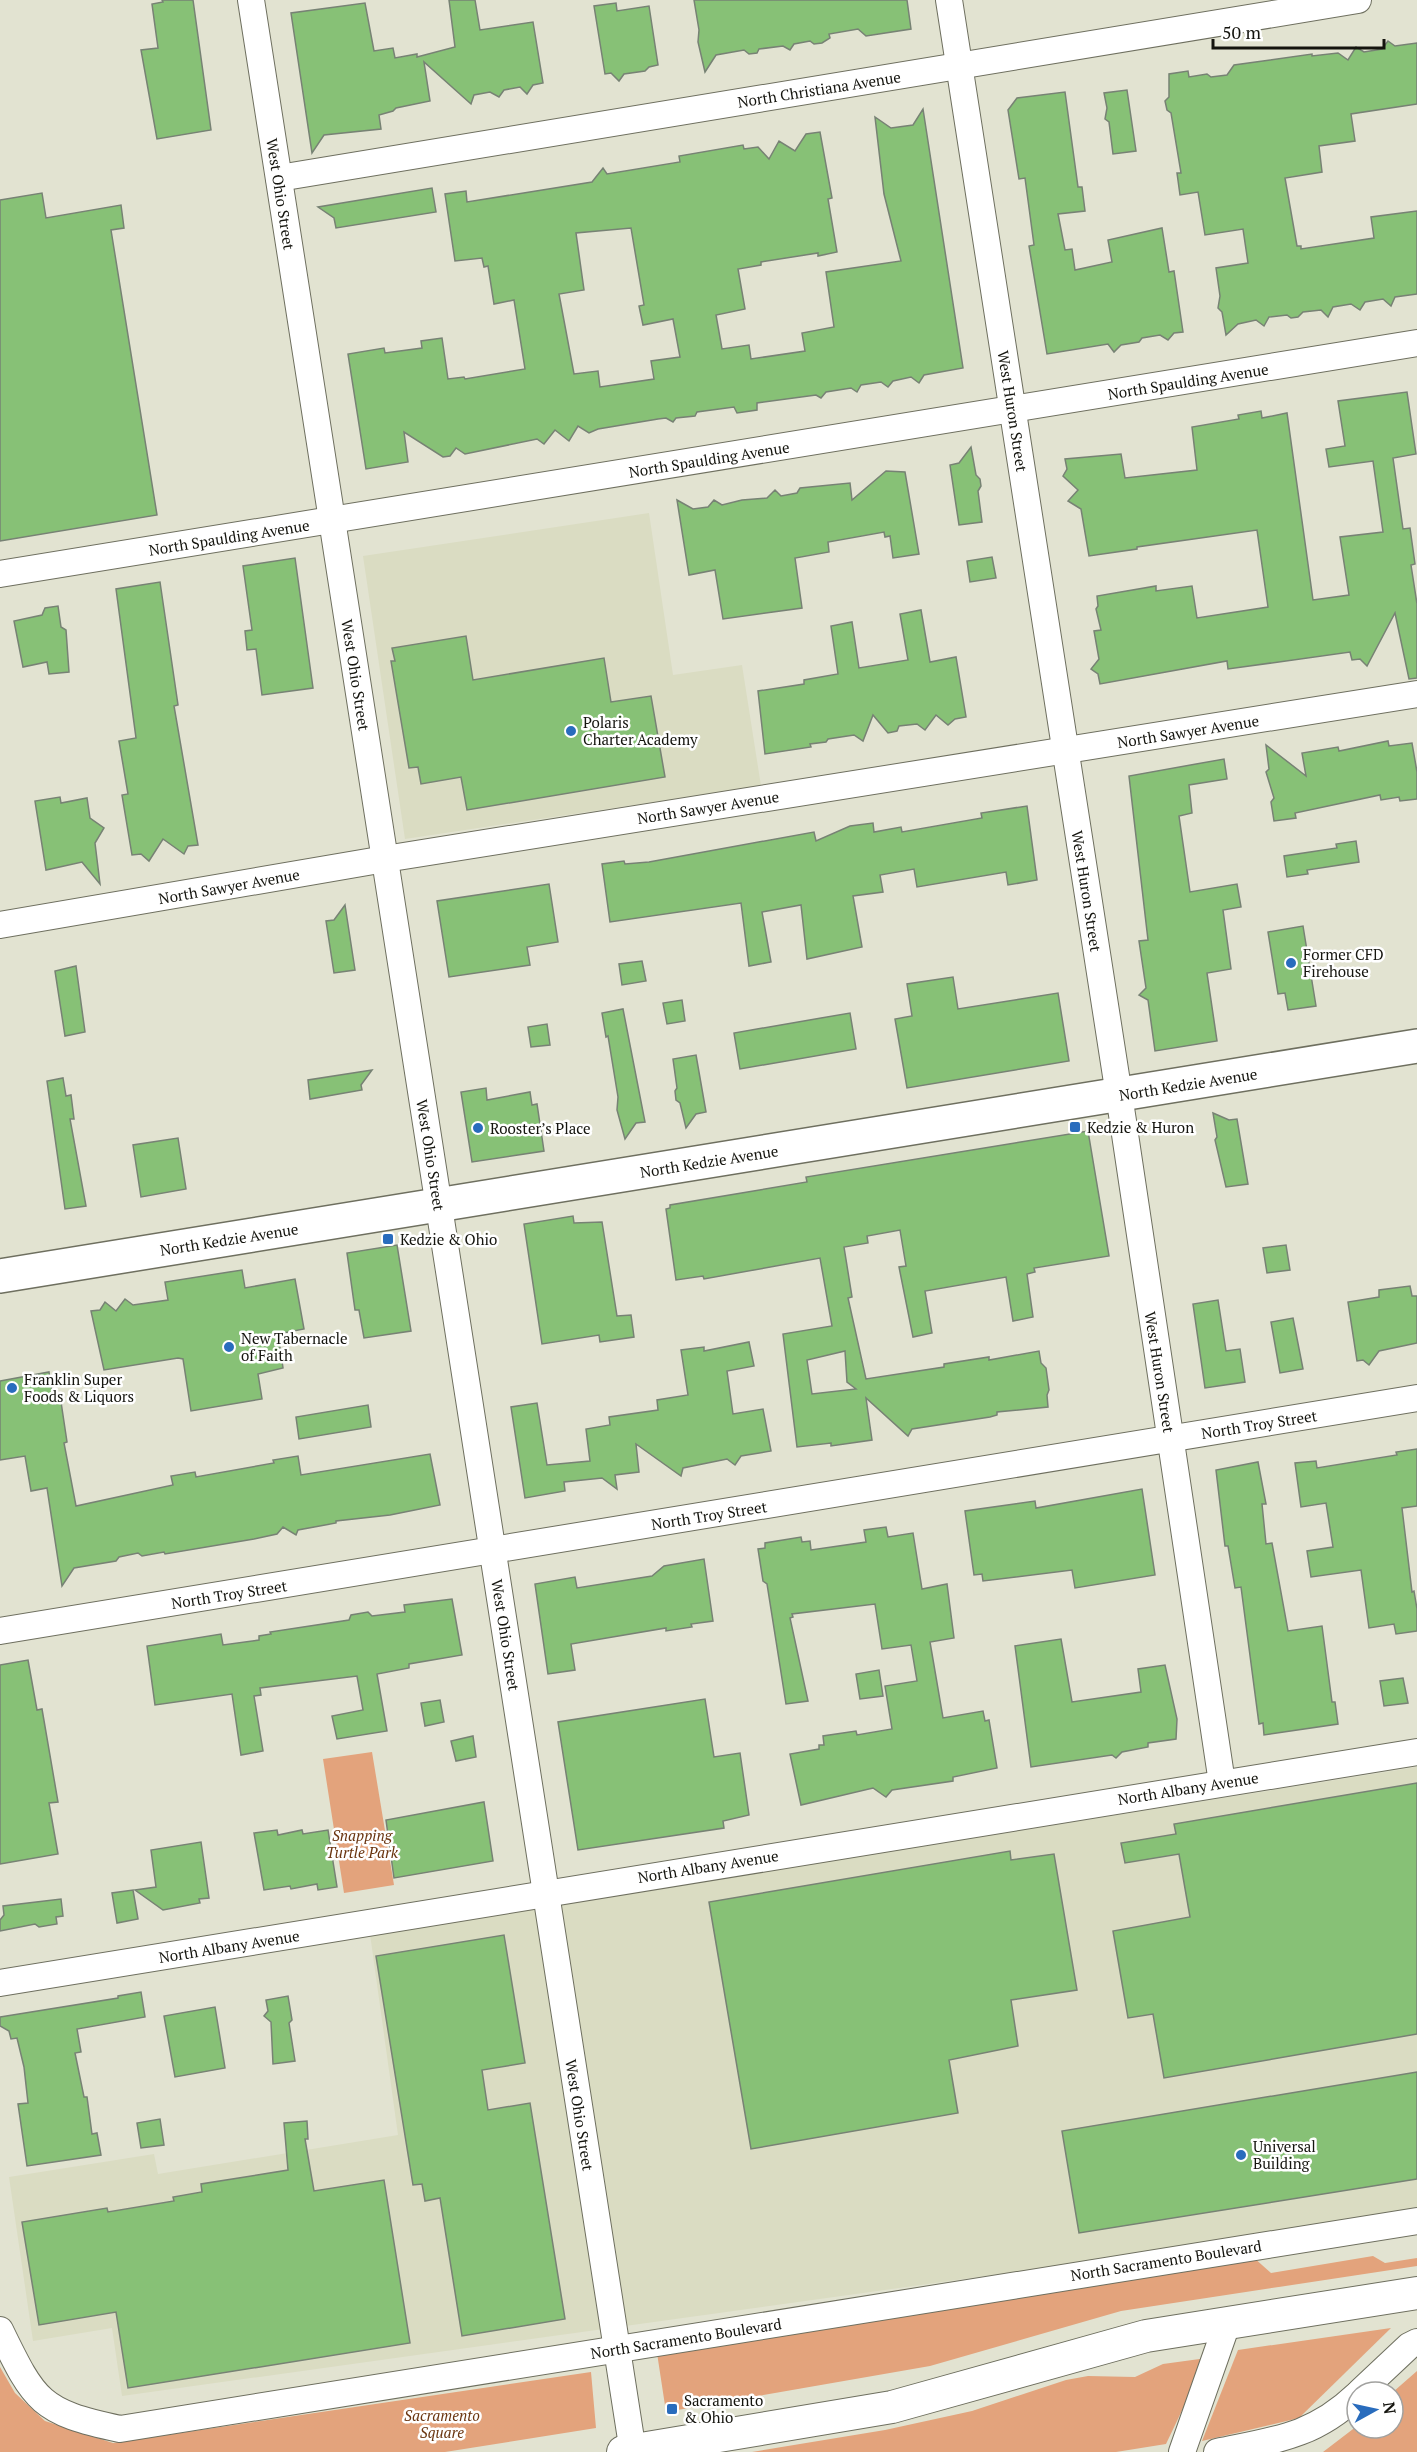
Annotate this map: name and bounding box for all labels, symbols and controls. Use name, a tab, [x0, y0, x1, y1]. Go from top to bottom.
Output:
scale bar	[1213, 12, 1384, 50]
text: 50 m	[1222, 20, 1262, 44]
street label: North Christiana Avenue	[736, 66, 902, 112]
street label: West Ohio Street	[262, 137, 300, 252]
street label: West Huron Street	[994, 349, 1033, 473]
street label: North Spaulding Avenue	[1106, 358, 1270, 404]
street label: North Spaulding Avenue	[627, 436, 791, 482]
street label: North Spaulding Avenue	[147, 514, 311, 560]
street label: West Ohio Street	[337, 618, 375, 733]
street label: North Sawyer Avenue	[1116, 710, 1260, 752]
place label: Polaris Charter Academy	[583, 712, 698, 749]
marker: Polaris Charter Academy	[564, 724, 578, 738]
street label: North Sawyer Avenue	[636, 786, 780, 828]
street label: West Huron Street	[1068, 829, 1107, 953]
street label: North Sawyer Avenue	[157, 864, 301, 908]
place label: Former CFD Firehouse	[1303, 944, 1384, 981]
marker: Former CFD Firehouse	[1284, 956, 1298, 970]
street label: North Kedzie Avenue	[1117, 1063, 1259, 1105]
street label: West Ohio Street	[412, 1098, 450, 1213]
place label: Kedzie & Huron	[1087, 1117, 1194, 1137]
place label: Rooster’s Place	[490, 1118, 591, 1138]
marker: Kedzie & Huron	[1068, 1120, 1082, 1134]
marker: Rooster’s Place	[471, 1121, 485, 1135]
street label: North Kedzie Avenue	[638, 1140, 780, 1182]
street label: North Kedzie Avenue	[158, 1218, 300, 1260]
place label: Kedzie & Ohio	[400, 1229, 497, 1249]
marker: Kedzie & Ohio	[381, 1232, 395, 1246]
street label: West Huron Street	[1141, 1310, 1180, 1434]
place label: New Tabernacle of Faith	[241, 1328, 348, 1365]
marker: New Tabernacle of Faith	[222, 1340, 236, 1354]
place label: Franklin Super Foods & Liquors	[24, 1369, 134, 1406]
marker: Franklin Super Foods & Liquors	[5, 1381, 19, 1395]
street label: North Troy Street	[1200, 1405, 1319, 1443]
street label: North Troy Street	[650, 1496, 769, 1534]
street label: North Troy Street	[170, 1575, 289, 1613]
street label: West Ohio Street	[487, 1578, 525, 1693]
street label: North Albany Avenue	[1116, 1767, 1260, 1809]
park label: Snapping Turtle Park	[326, 1825, 399, 1862]
street label: North Albany Avenue	[636, 1845, 780, 1887]
street label: North Albany Avenue	[157, 1925, 301, 1967]
street label: West Ohio Street	[561, 2058, 599, 2173]
place label: Universal Building	[1253, 2136, 1316, 2173]
marker: Universal Building	[1234, 2148, 1248, 2162]
street label: North Sacramento Boulevard	[1069, 2235, 1263, 2285]
street label: North Sacramento Boulevard	[589, 2313, 783, 2363]
north arrow	[1345, 2380, 1405, 2440]
place label: Sacramento & Ohio	[684, 2390, 763, 2427]
text: N	[1378, 2400, 1402, 2415]
marker: Sacramento & Ohio	[665, 2402, 679, 2416]
park label: Sacramento Square	[404, 2405, 480, 2442]

